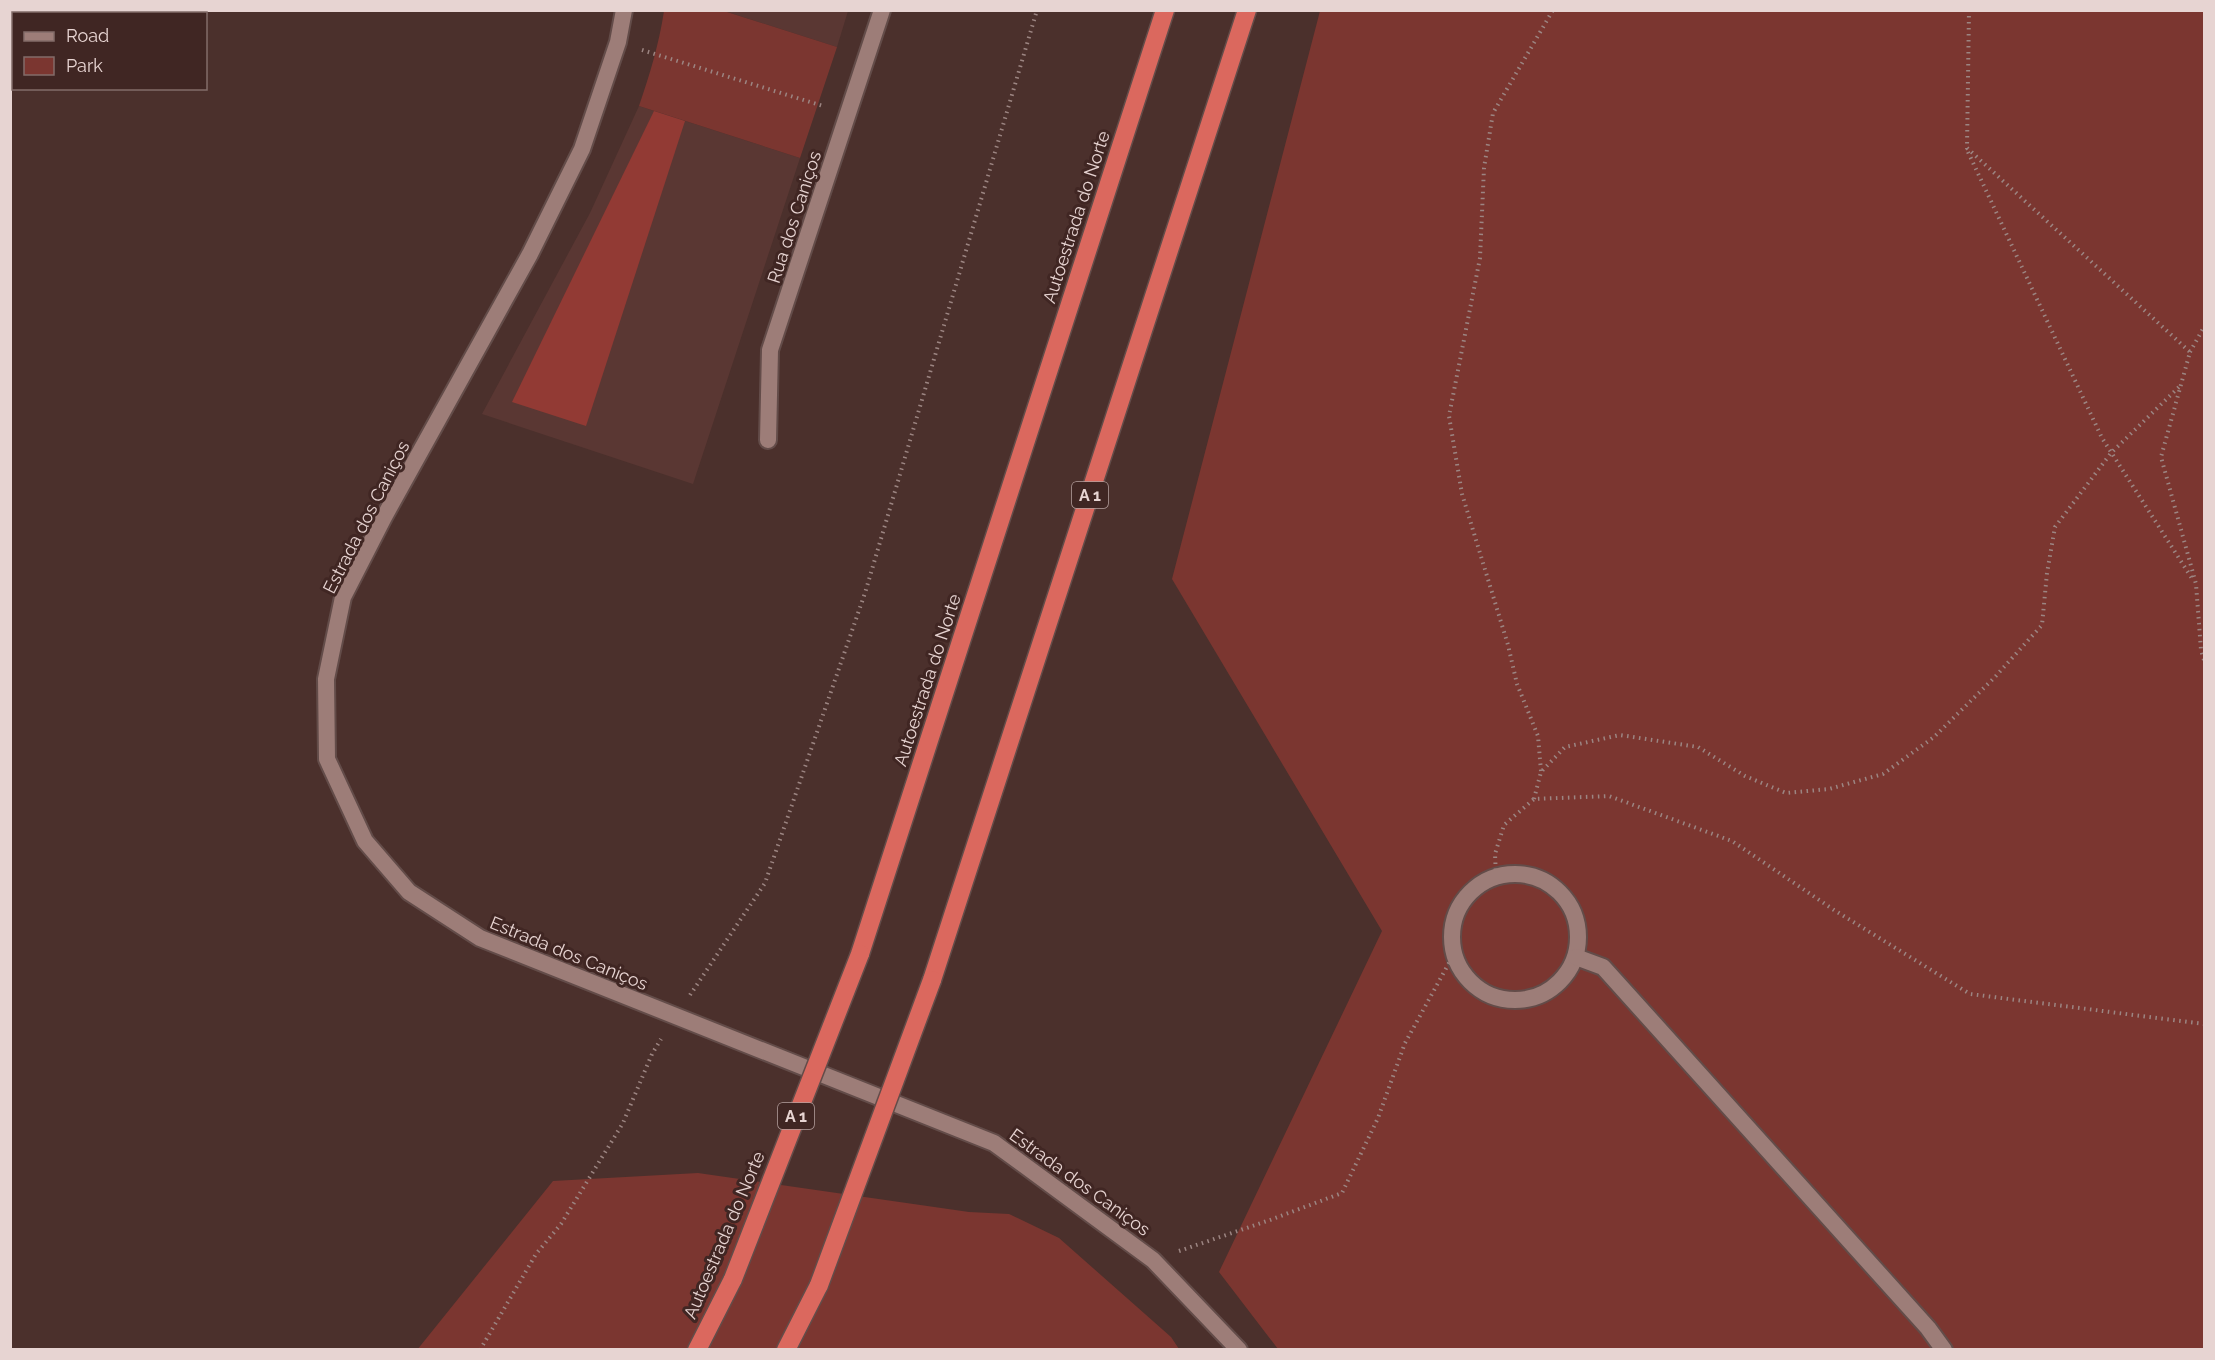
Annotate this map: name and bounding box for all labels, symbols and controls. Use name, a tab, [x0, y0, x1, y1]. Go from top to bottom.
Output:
legend	[12, 12, 207, 90]
text: Road	[66, 25, 109, 46]
text: Park	[66, 55, 103, 76]
street label: Autoestrada do Norte	[1038, 128, 1114, 306]
street label: Rua dos Caniços	[763, 148, 825, 286]
street label: Estrada dos Caniços	[318, 437, 414, 597]
road number: A 1	[1072, 482, 1108, 508]
street label: Autoestrada do Norte	[889, 591, 965, 769]
street label: Estrada dos Caniços	[487, 912, 651, 994]
road number: A 1	[778, 1103, 814, 1129]
street label: Estrada dos Caniços	[1006, 1124, 1154, 1240]
street label: Autoestrada do Norte	[679, 1148, 769, 1322]

